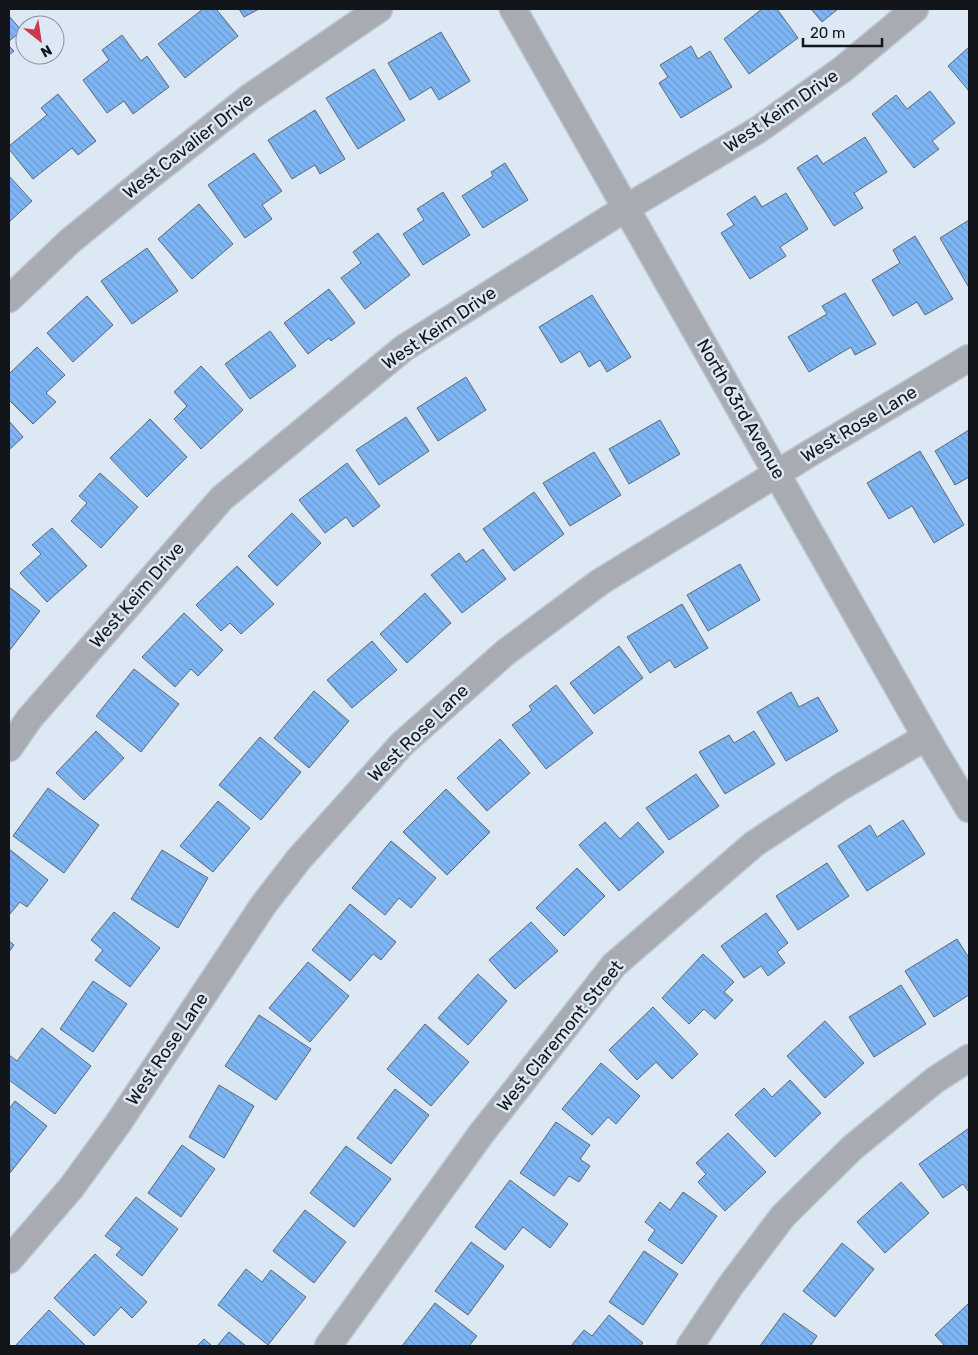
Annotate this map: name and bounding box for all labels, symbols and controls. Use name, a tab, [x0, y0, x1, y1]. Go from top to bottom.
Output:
north arrow	[15, 15, 65, 65]
scale bar	[803, 15, 882, 47]
text: 20 m	[810, 24, 845, 42]
text: N	[38, 41, 55, 61]
street label: West Keim Drive	[720, 65, 842, 157]
street label: West Cavalier Drive	[119, 88, 257, 204]
street label: West Keim Drive	[378, 282, 500, 374]
street label: North 63rd Avenue	[692, 335, 790, 483]
street label: West Rose Lane	[797, 381, 921, 467]
street label: West Keim Drive	[85, 538, 189, 652]
street label: West Rose Lane	[363, 679, 473, 787]
street label: West Claremont Street	[492, 956, 628, 1116]
street label: West Rose Lane	[121, 988, 213, 1110]

